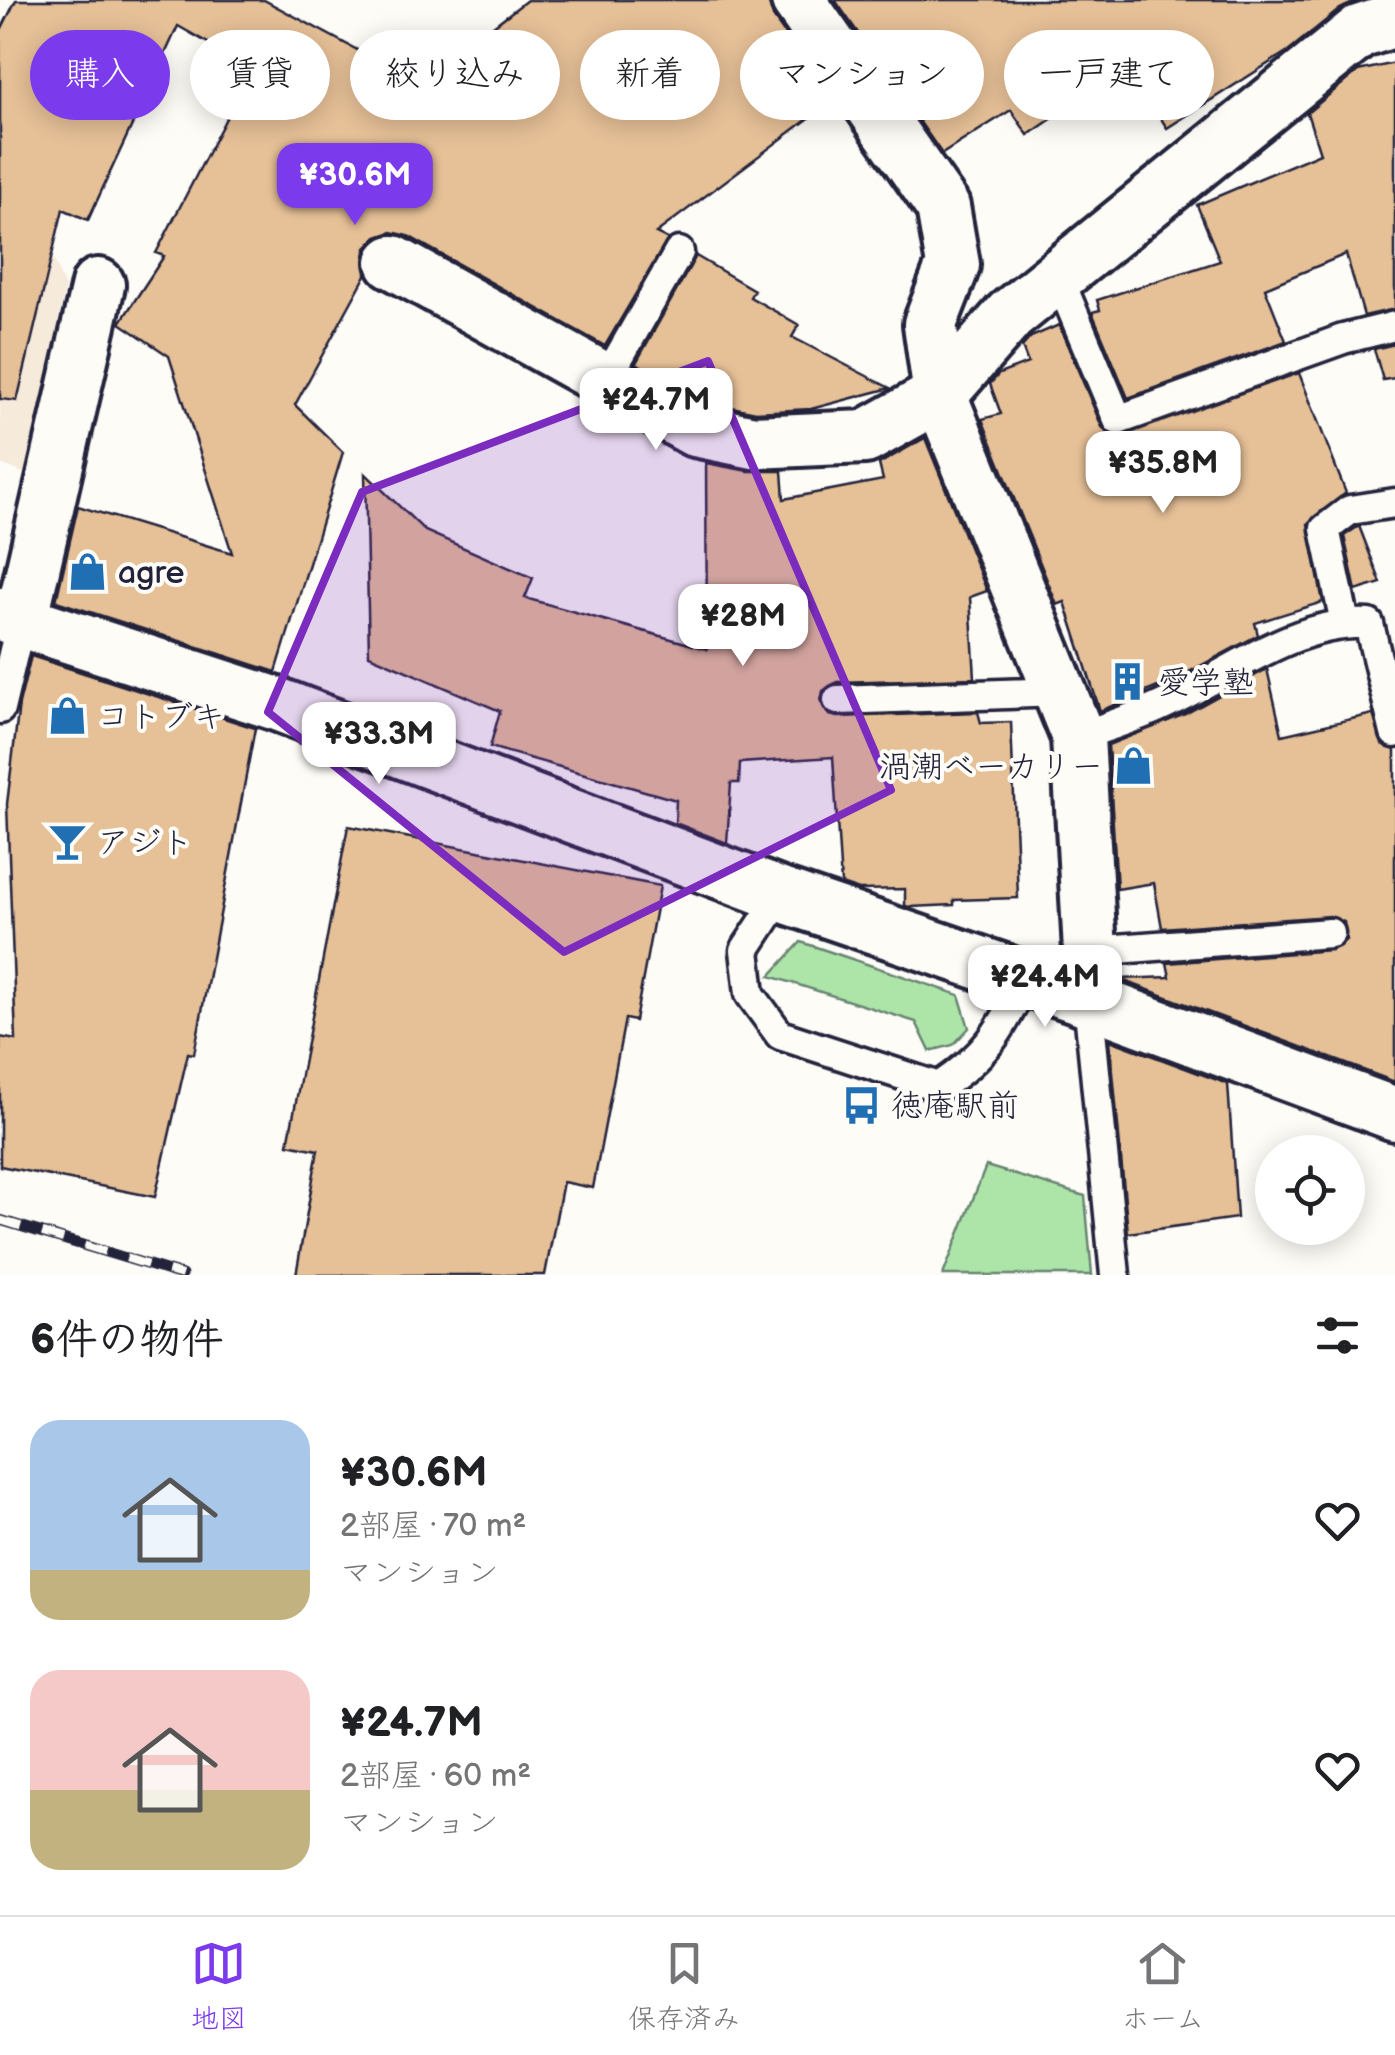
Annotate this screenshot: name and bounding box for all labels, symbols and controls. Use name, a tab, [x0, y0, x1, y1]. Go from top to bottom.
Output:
chip: 購入	[30, 30, 170, 120]
chip: 賃貸	[190, 30, 330, 120]
chip: 絞り込み	[350, 30, 560, 120]
chip: 新着	[580, 30, 720, 120]
chip: マンション	[740, 30, 984, 120]
chip: 一戸建て	[1004, 30, 1214, 120]
pin: ¥30.6M	[274, 143, 436, 228]
text: ¥30.6M	[299, 156, 411, 195]
pin: ¥24.7M	[575, 368, 737, 453]
text: ¥24.7M	[602, 381, 710, 420]
pin: ¥35.8M	[1082, 431, 1244, 516]
text: ¥35.8M	[1108, 444, 1218, 483]
shop icon: agre	[67, 551, 109, 593]
place label: agre	[118, 554, 184, 593]
pin: ¥28M	[684, 584, 802, 669]
text: ¥28M	[700, 597, 786, 636]
building icon: 愛学塾	[1107, 661, 1149, 703]
place label: 愛学塾	[1158, 664, 1254, 703]
shop icon: コトブキ	[46, 695, 88, 737]
place label: コトブキ	[97, 698, 225, 737]
pin: ¥33.3M	[298, 702, 460, 787]
text: ¥33.3M	[324, 715, 434, 754]
shop icon: 渦潮ベーカリー	[1112, 745, 1154, 787]
place label: 渦潮ベーカリー	[879, 748, 1103, 787]
bar icon: アジト	[46, 821, 88, 863]
place label: アジト	[97, 824, 193, 863]
pin: ¥24.4M	[964, 945, 1126, 1030]
text: ¥24.4M	[990, 958, 1100, 997]
bus stop icon: 徳庵駅前	[840, 1084, 882, 1126]
place label: 徳庵駅前	[891, 1087, 1019, 1126]
map controls	[1255, 1135, 1365, 1245]
button: locate	[1255, 1135, 1365, 1245]
icon: filters	[1310, 1308, 1365, 1363]
text: 6件の物件	[30, 1315, 223, 1366]
text: ¥30.6M	[340, 1448, 487, 1499]
icon: home	[110, 1460, 230, 1580]
icon: heart	[1310, 1493, 1365, 1548]
text: 2部屋 · 70 m²	[340, 1507, 526, 1546]
text: マンション	[340, 1554, 499, 1593]
text: ¥24.7M	[340, 1698, 483, 1749]
icon: home	[110, 1710, 230, 1830]
icon: heart	[1310, 1743, 1365, 1798]
text: 2部屋 · 60 m²	[340, 1757, 531, 1796]
text: マンション	[340, 1804, 499, 1843]
tab: 地図	[191, 1936, 247, 2036]
tab: 保存済み	[628, 1936, 740, 2036]
tab: ホーム	[1121, 1936, 1204, 2036]

